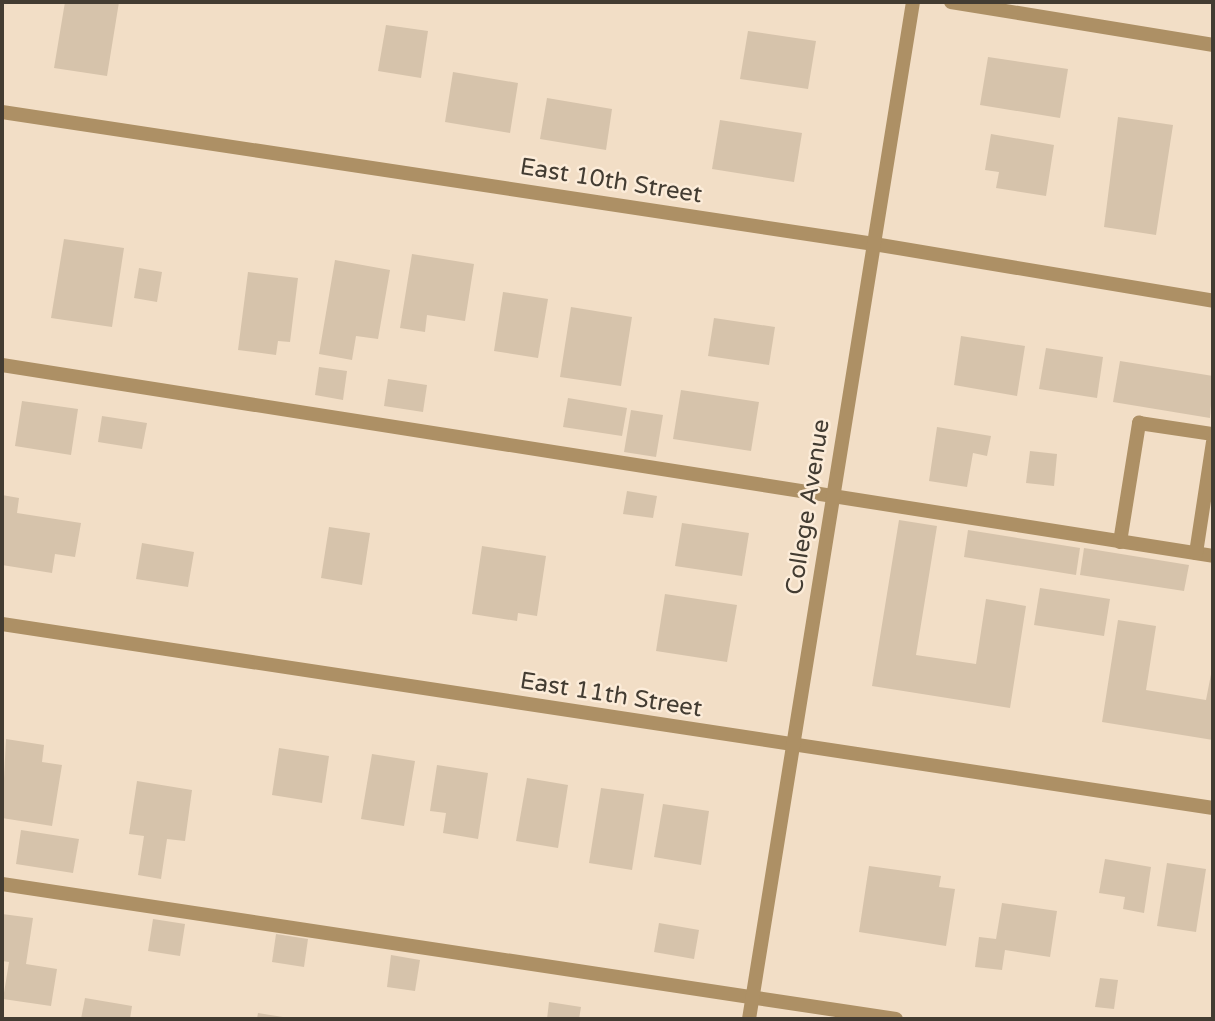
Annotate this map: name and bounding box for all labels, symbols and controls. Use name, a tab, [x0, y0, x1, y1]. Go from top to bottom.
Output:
street label: East 10th Street	[518, 152, 704, 210]
street label: College Avenue	[780, 417, 836, 597]
street label: East 11th Street	[518, 666, 704, 724]

